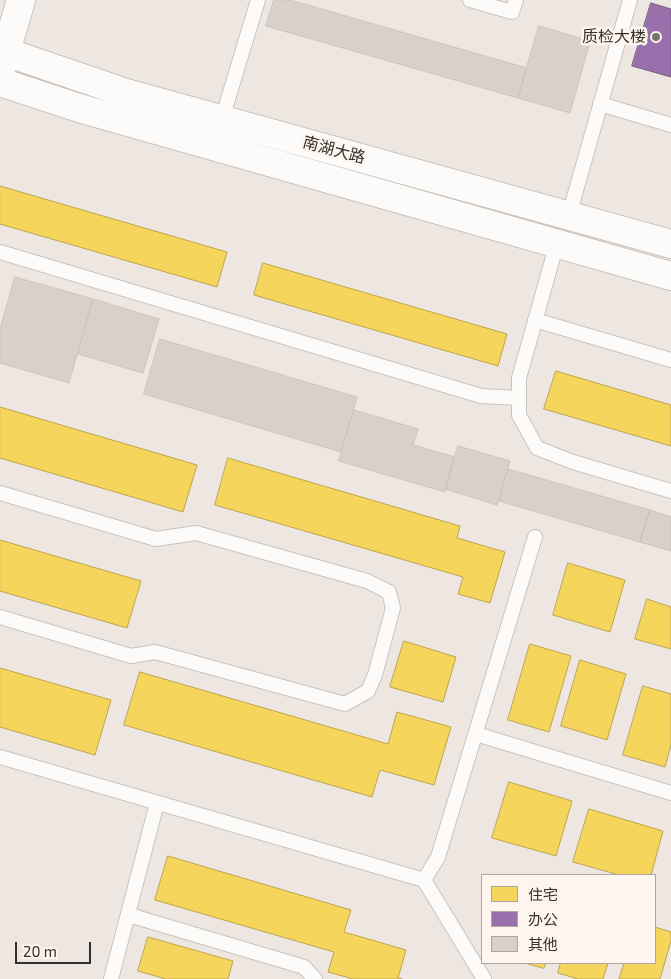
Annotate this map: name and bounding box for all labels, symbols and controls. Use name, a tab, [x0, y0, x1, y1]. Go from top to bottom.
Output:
place label: 质检大楼	[582, 27, 646, 47]
marker: 质检大楼	[650, 31, 662, 43]
street label: 南湖大路	[301, 132, 367, 168]
legend	[481, 874, 656, 964]
text: 住宅	[528, 885, 558, 903]
text: 办公	[528, 910, 558, 928]
scale bar	[18, 932, 94, 964]
text: 其他	[528, 935, 558, 953]
text: 20 m	[23, 942, 57, 960]

